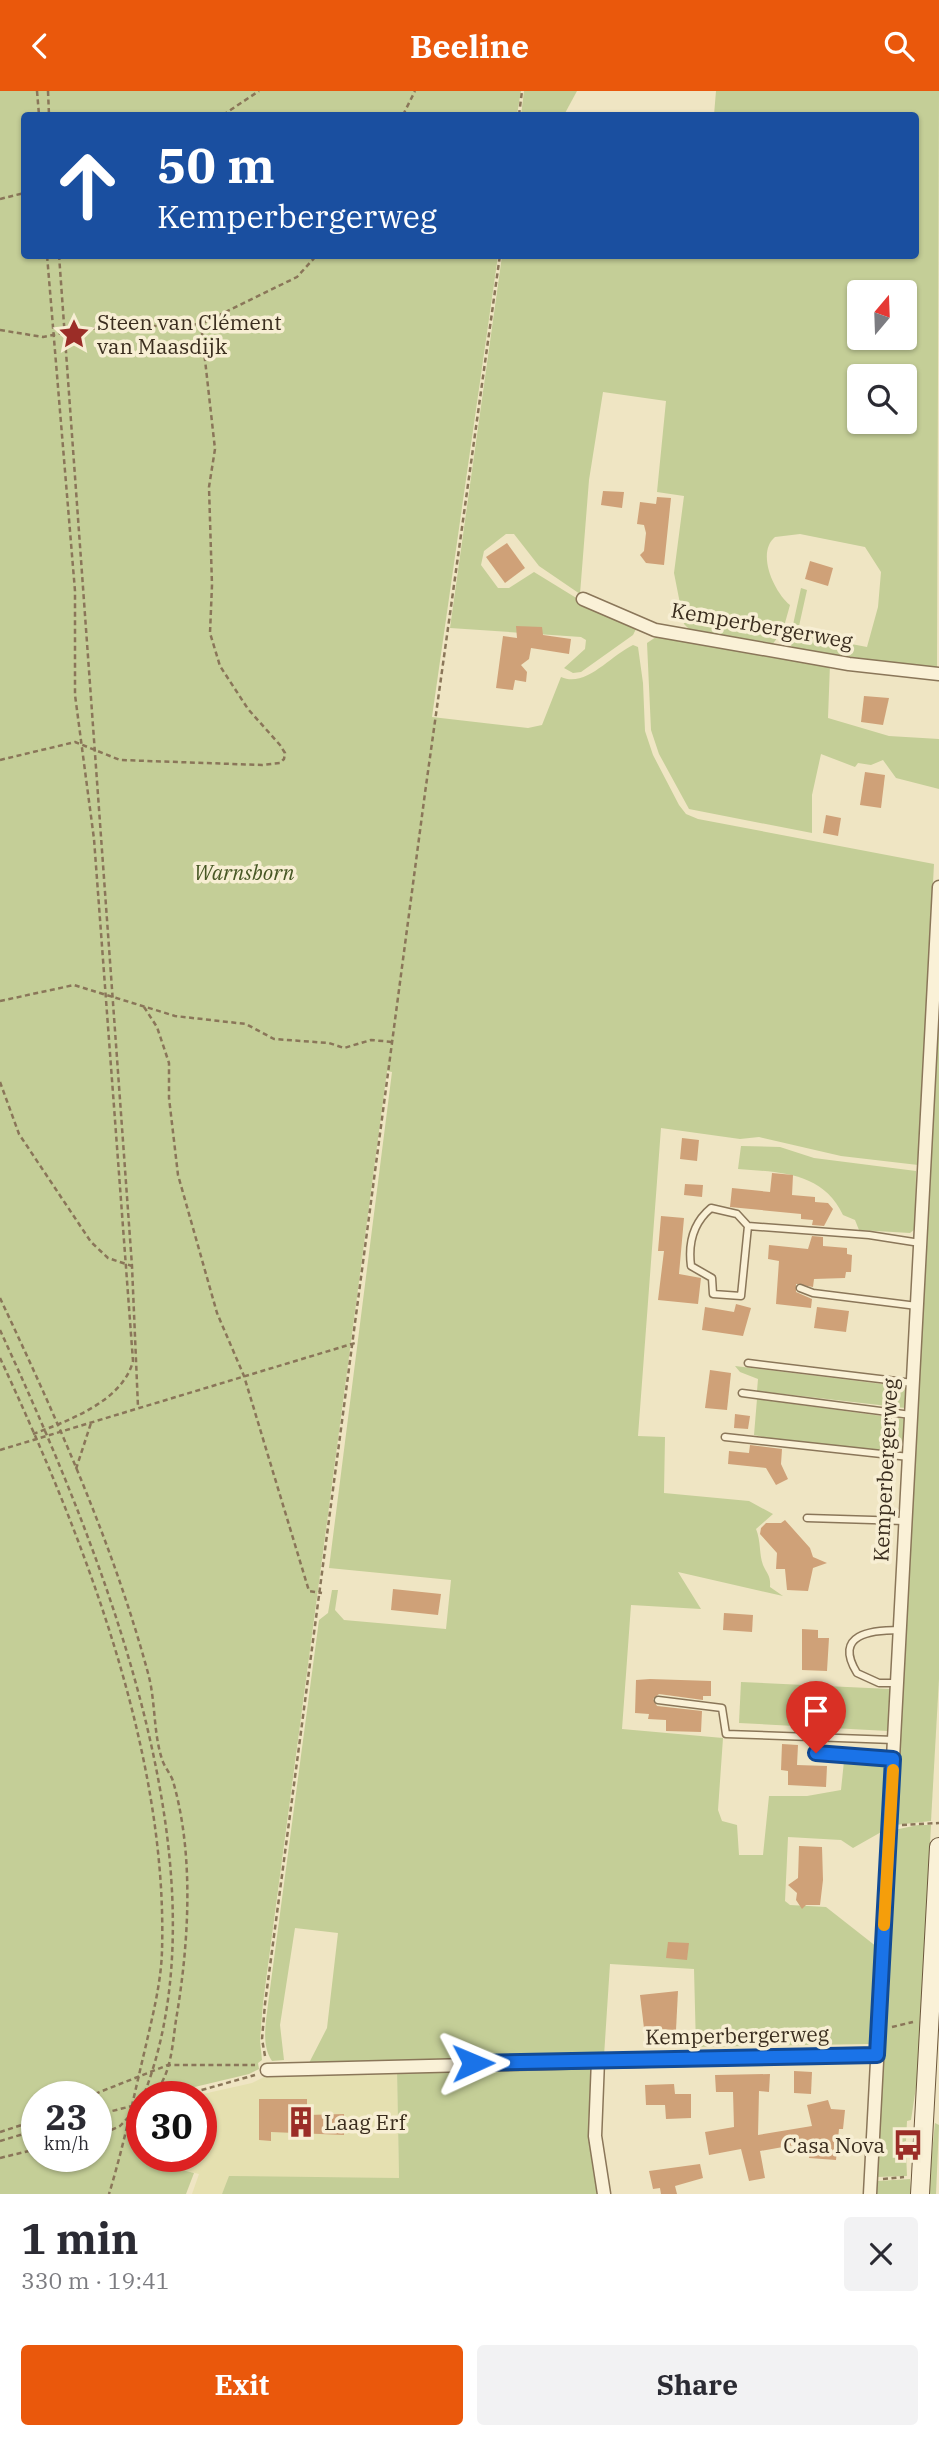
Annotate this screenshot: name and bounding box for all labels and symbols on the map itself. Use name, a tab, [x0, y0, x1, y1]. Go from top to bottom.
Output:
north arrow	[847, 280, 917, 350]
place label: Steen van Clément van Maasdijk	[97, 308, 282, 360]
place icon: Steen van Clément van Maasdijk	[57, 317, 91, 351]
street label: Kemperbergerweg	[669, 595, 856, 655]
park label: Warnsborn	[194, 858, 294, 886]
street label: Kemperbergerweg	[866, 1377, 904, 1563]
pin	[786, 1681, 846, 1753]
street label: Kemperbergerweg	[645, 2019, 830, 2051]
position arrow	[436, 2026, 510, 2100]
speed limit sign: 30	[126, 2081, 217, 2172]
building icon: Laag Erf	[284, 2105, 318, 2139]
place label: Laag Erf	[324, 2108, 408, 2136]
bus stop icon: Casa Nova	[891, 2128, 925, 2162]
place label: Casa Nova	[783, 2131, 885, 2159]

